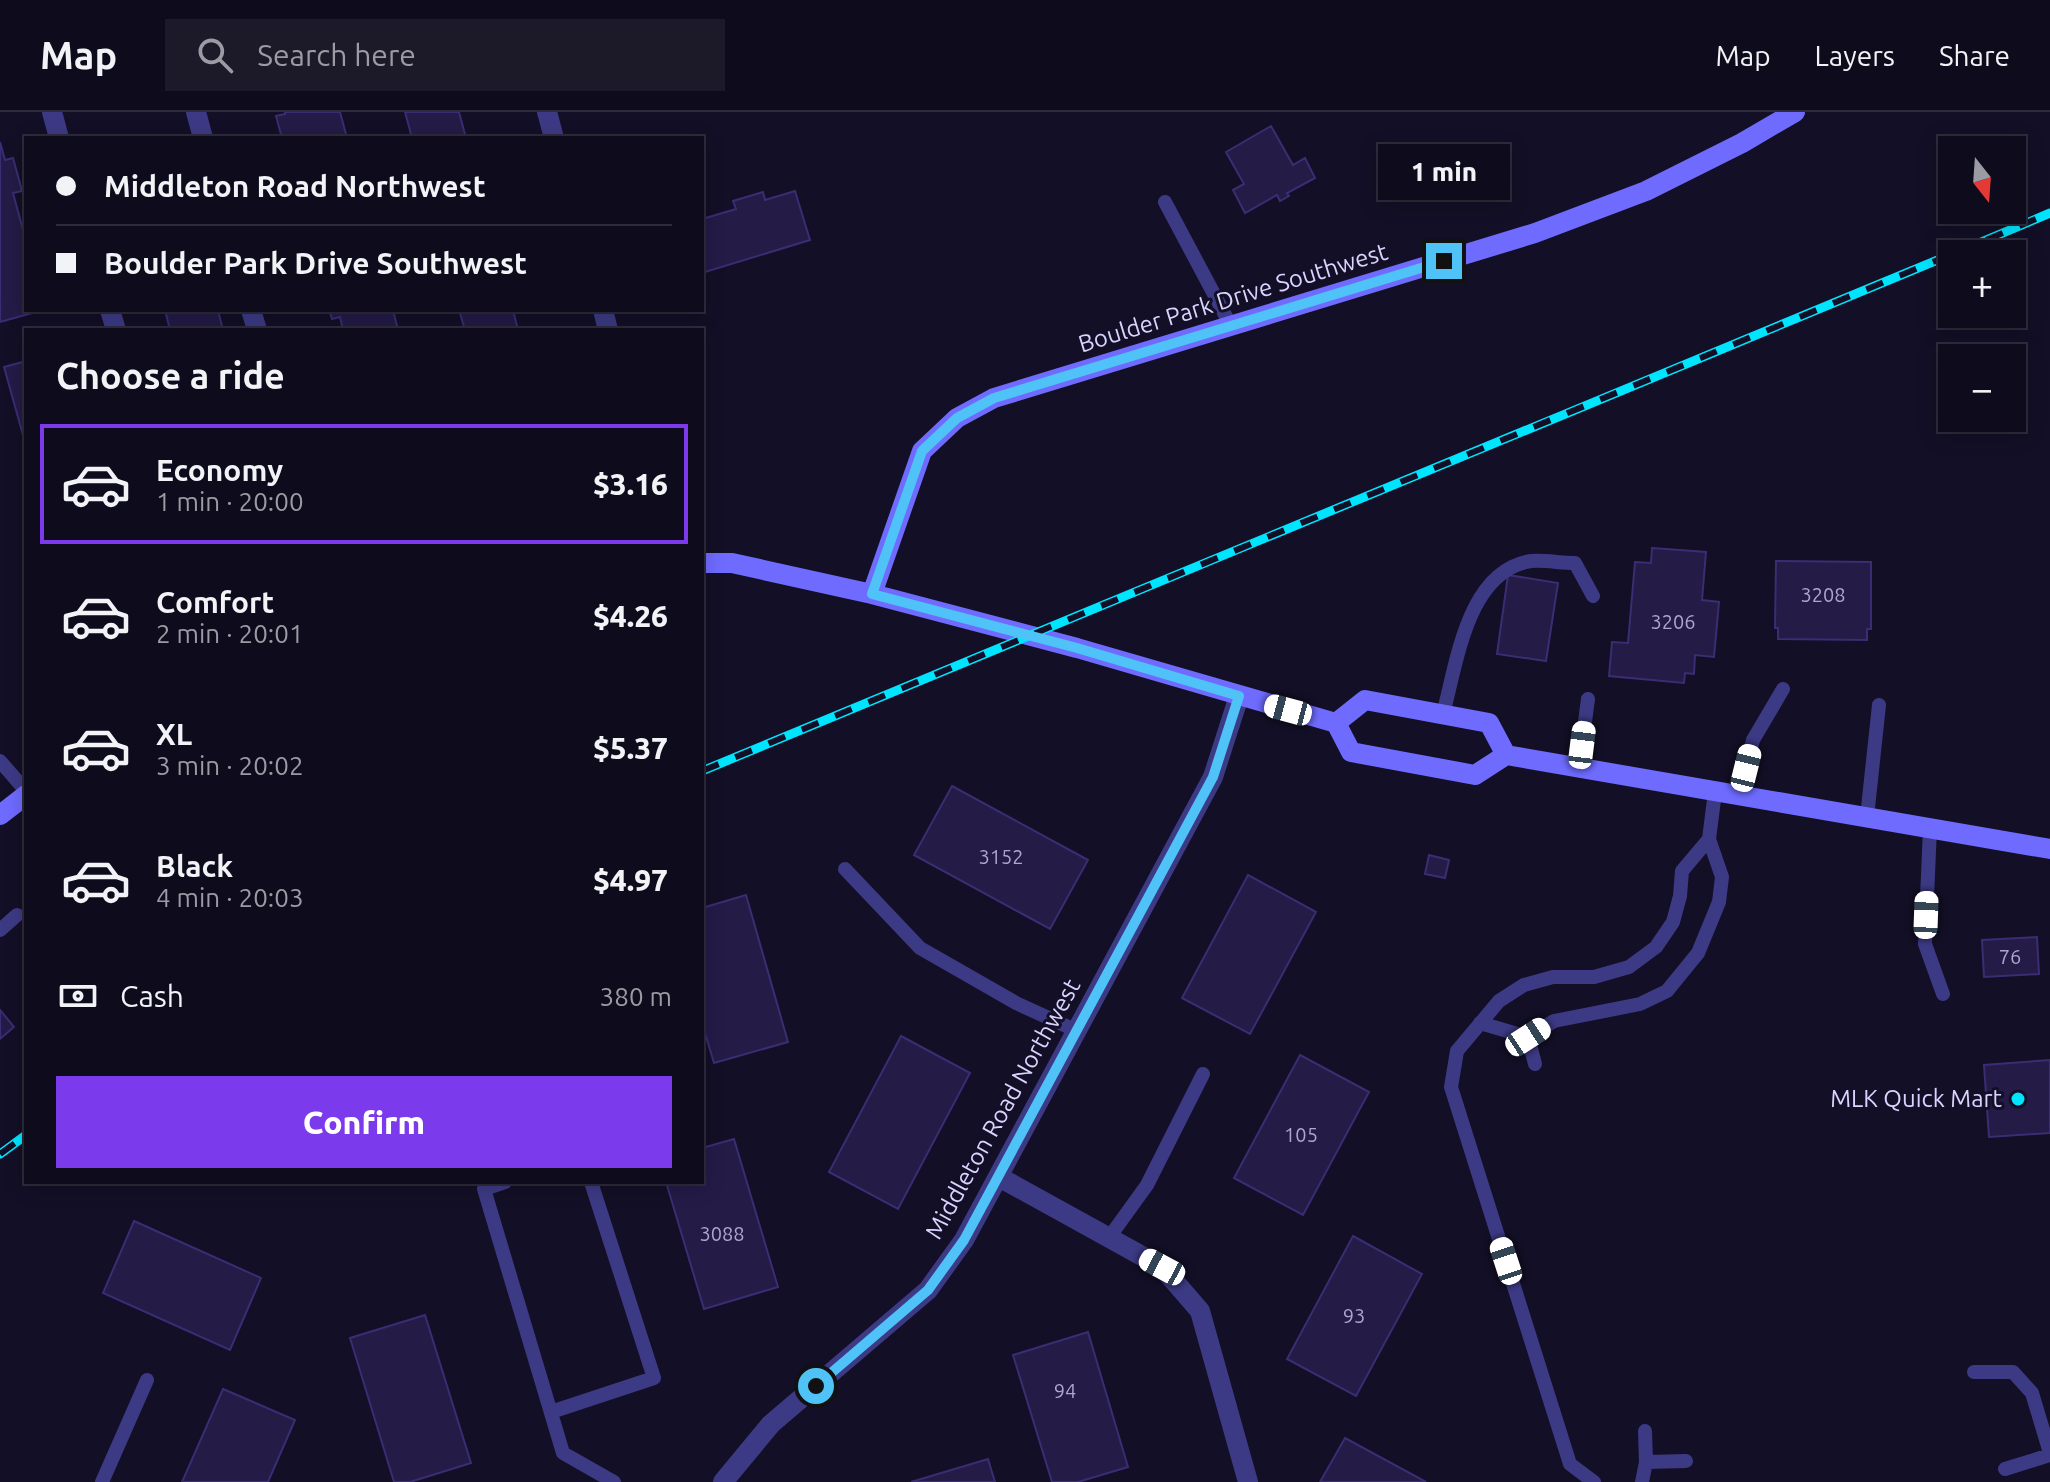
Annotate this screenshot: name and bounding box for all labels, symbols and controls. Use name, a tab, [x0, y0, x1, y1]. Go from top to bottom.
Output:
search box	[165, 19, 725, 91]
icon: search	[193, 33, 237, 77]
text: Map	[40, 34, 117, 76]
text: Search here	[257, 38, 416, 72]
text: Map	[1715, 40, 1771, 71]
text: Layers	[1815, 40, 1895, 71]
text: Share	[1939, 40, 2010, 71]
north arrow	[1938, 136, 2026, 224]
map controls	[1938, 136, 2026, 432]
callout: 1 min	[1378, 145, 1510, 201]
text: 1 min	[1411, 157, 1477, 186]
text: Middleton Road Northwest	[104, 169, 486, 203]
street label: Boulder Park Drive Southwest	[1075, 237, 1391, 357]
button: +	[1938, 240, 2026, 328]
route end	[1426, 243, 1462, 279]
text: Boulder Park Drive Southwest	[104, 246, 527, 280]
button: −	[1938, 344, 2026, 432]
text: Choose a ride	[56, 355, 285, 396]
icon: car	[60, 448, 132, 520]
text: Economy	[156, 453, 283, 487]
text: $3.16	[593, 467, 668, 501]
text: 1 min · 20:00	[156, 487, 304, 516]
icon: car	[60, 580, 132, 652]
house number: 3208	[1800, 583, 1846, 606]
text: Comfort	[156, 585, 274, 619]
text: $4.26	[593, 599, 668, 633]
house number: 3206	[1650, 610, 1696, 633]
text: 2 min · 20:01	[156, 619, 304, 648]
car	[1262, 692, 1314, 728]
icon: car	[60, 712, 132, 784]
text: XL	[156, 717, 192, 751]
car	[1567, 720, 1597, 770]
text: $5.37	[593, 731, 668, 765]
car	[1729, 742, 1763, 794]
text: 3 min · 20:02	[156, 751, 304, 780]
icon: car	[60, 844, 132, 916]
house number: 3152	[978, 845, 1024, 868]
text: Black	[156, 849, 233, 883]
text: $4.97	[593, 863, 668, 897]
text: 4 min · 20:03	[156, 883, 304, 912]
car	[1913, 891, 1939, 939]
house number: 76	[1999, 945, 2021, 968]
icon: cash	[56, 974, 100, 1018]
street label: Middleton Road Northwest	[920, 974, 1086, 1243]
text: Cash	[120, 979, 184, 1013]
text: 380 m	[600, 982, 672, 1011]
car	[1501, 1014, 1555, 1060]
button: Confirm	[56, 1076, 672, 1168]
place label: MLK Quick Mart	[1830, 1085, 2003, 1112]
marker: MLK Quick Mart	[2009, 1090, 2027, 1108]
house number: 105	[1284, 1123, 1318, 1146]
house number: 3088	[699, 1222, 745, 1245]
car	[1487, 1234, 1525, 1288]
car	[1135, 1245, 1189, 1289]
house number: 93	[1343, 1304, 1365, 1327]
route start	[798, 1368, 834, 1404]
house number: 94	[1054, 1379, 1076, 1402]

